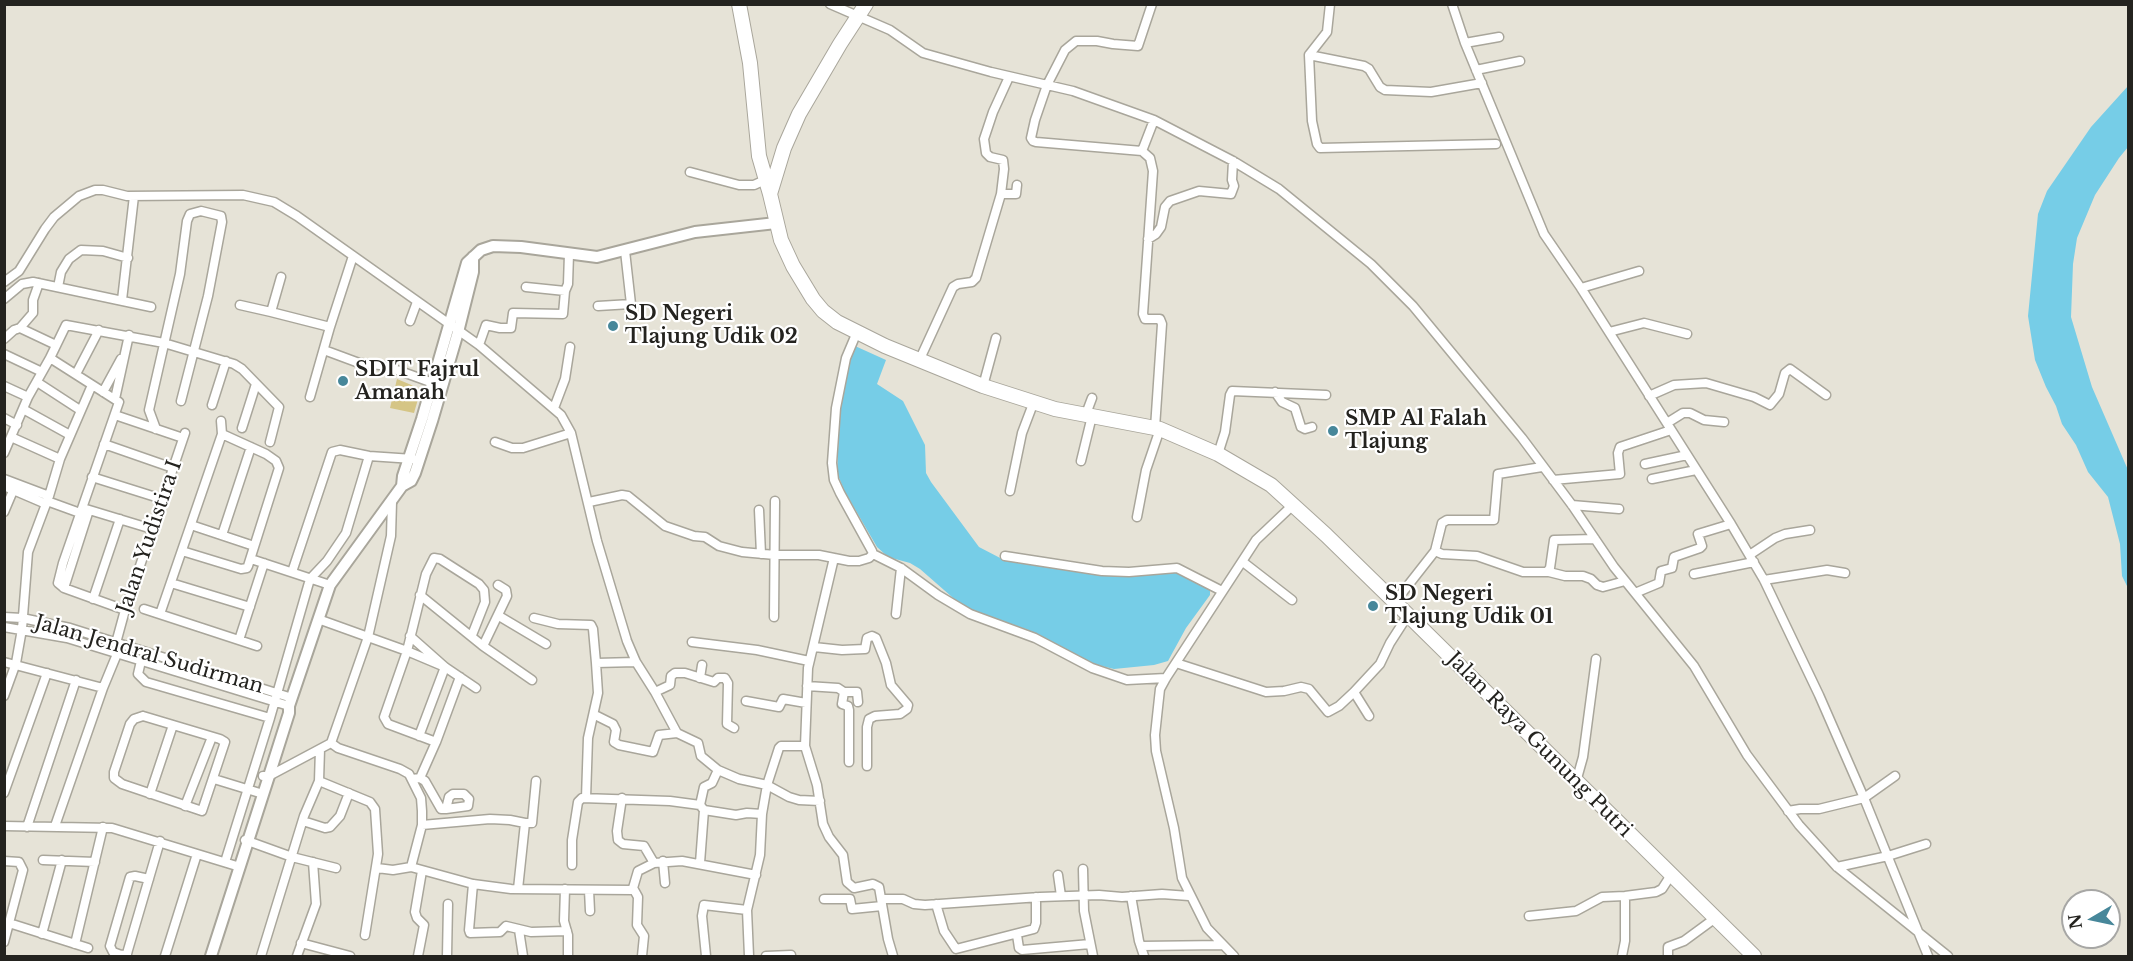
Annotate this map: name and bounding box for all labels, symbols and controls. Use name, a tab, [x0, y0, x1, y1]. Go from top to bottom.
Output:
place label: SD Negeri Tlajung Udik 02	[625, 302, 798, 349]
marker: SD Negeri Tlajung Udik 02	[606, 319, 620, 333]
place label: SDIT Fajrul Amanah	[355, 358, 479, 405]
marker: SDIT Fajrul Amanah	[336, 374, 350, 388]
place label: SMP Al Falah Tlajung	[1345, 407, 1487, 454]
marker: SMP Al Falah Tlajung	[1326, 424, 1340, 438]
street label: Jalan Yudistira I	[112, 457, 188, 617]
place label: SD Negeri Tlajung Udik 01	[1385, 582, 1553, 629]
marker: SD Negeri Tlajung Udik 01	[1366, 599, 1380, 613]
street label: Jalan Jendral Sudirman	[32, 611, 266, 699]
street label: Jalan Raya Gunung Putri	[1442, 648, 1636, 842]
north arrow	[2061, 889, 2121, 949]
text: N	[2064, 913, 2086, 931]

